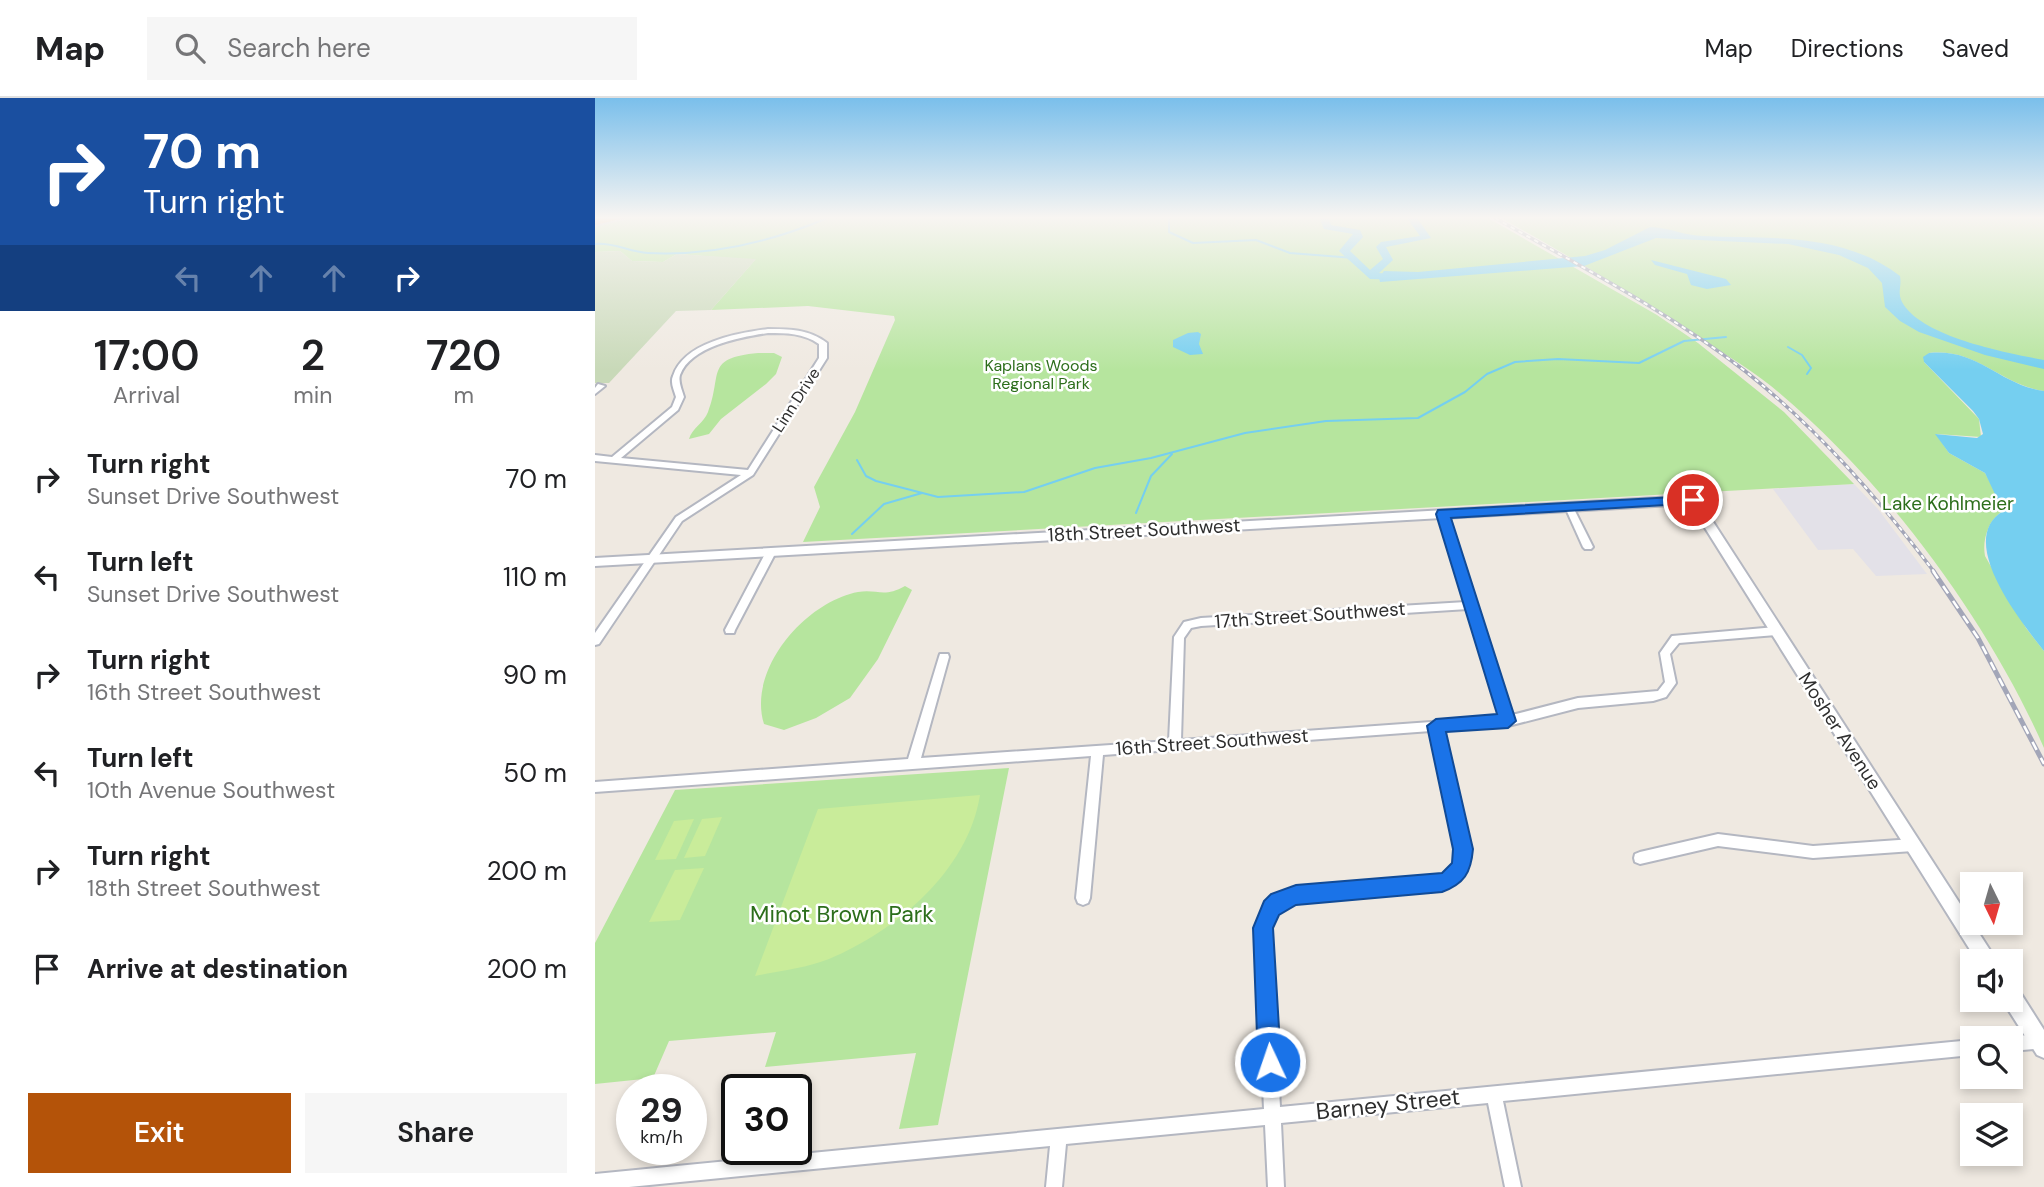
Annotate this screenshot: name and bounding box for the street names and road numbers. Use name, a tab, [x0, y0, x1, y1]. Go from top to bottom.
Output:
street label: Linn Drive	[767, 364, 825, 436]
street label: 18th Street Southwest	[1047, 512, 1241, 548]
street label: 17th Street Southwest	[1214, 596, 1406, 634]
street label: Mosher Avenue	[1793, 668, 1887, 794]
street label: 16th Street Southwest	[1115, 723, 1309, 761]
street label: Barney Street	[1314, 1082, 1462, 1126]

